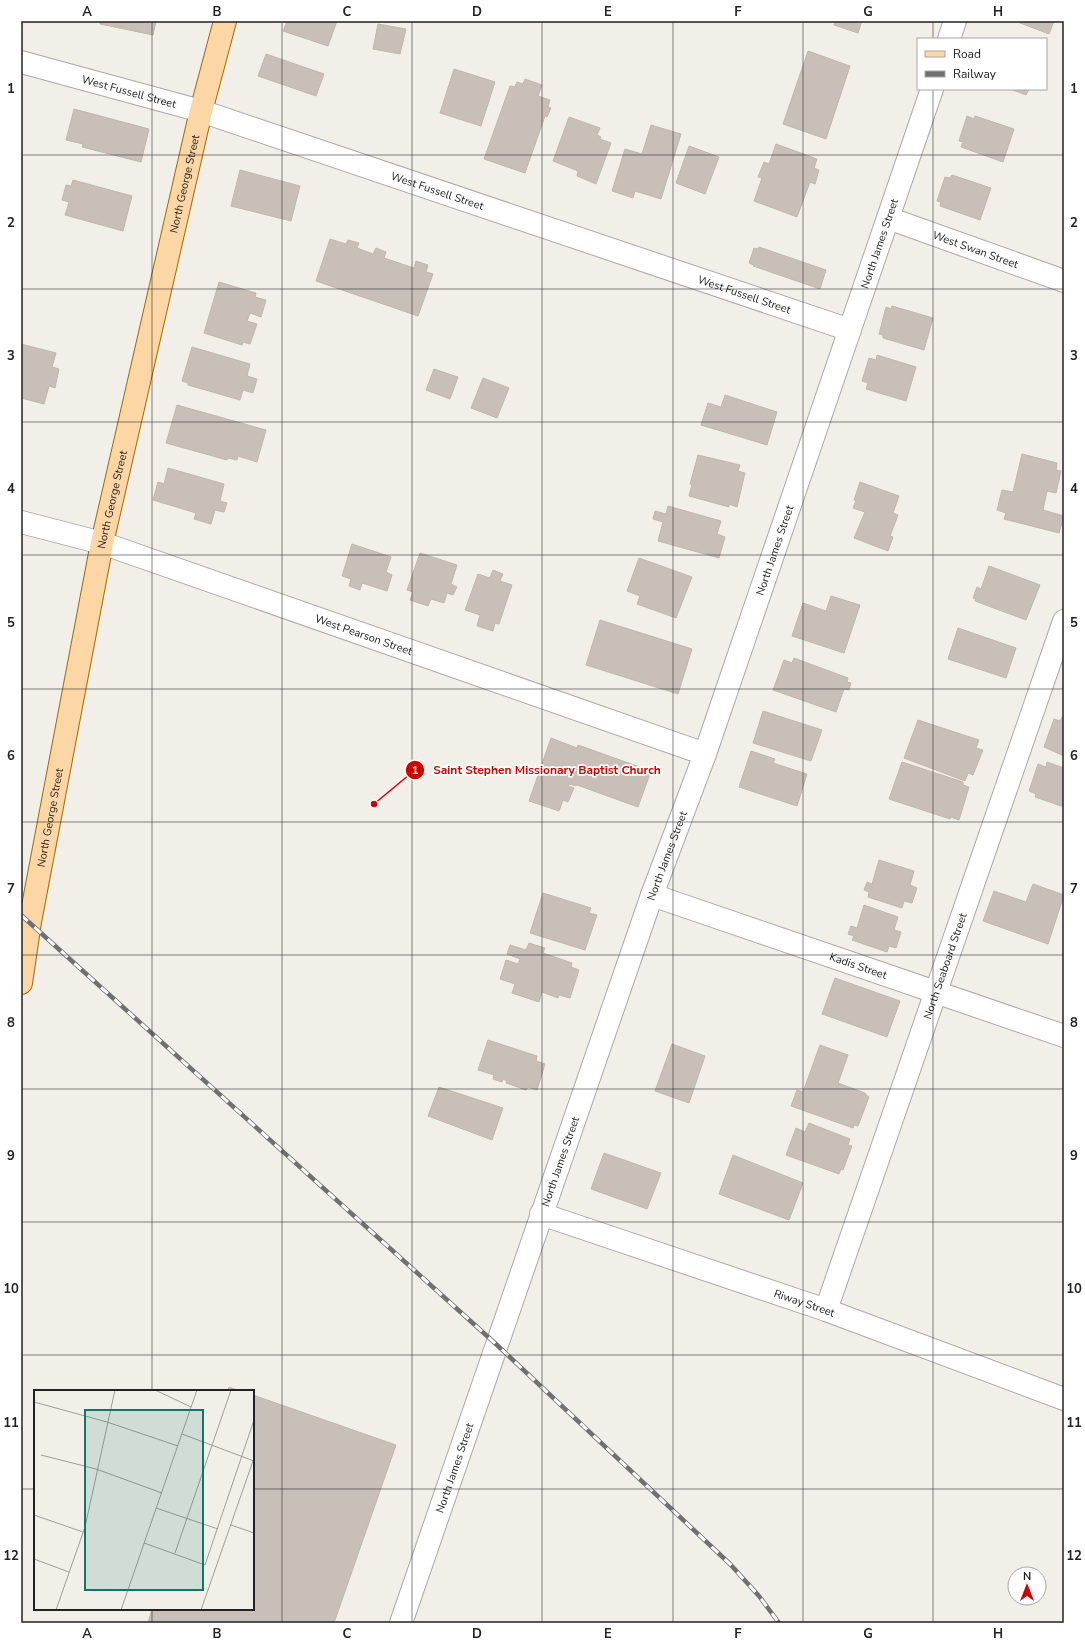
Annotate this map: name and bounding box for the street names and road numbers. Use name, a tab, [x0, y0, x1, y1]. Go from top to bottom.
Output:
street label: West Fussell Street	[80, 72, 178, 112]
street label: North George Street	[166, 133, 203, 235]
street label: West Fussell Street	[389, 169, 486, 214]
street label: North James Street	[857, 197, 902, 291]
street label: West Swan Street	[930, 228, 1020, 272]
street label: West Fussell Street	[696, 272, 793, 318]
street label: North George Street	[94, 449, 131, 550]
street label: North James Street	[753, 503, 797, 597]
street label: West Pearson Street	[313, 611, 414, 659]
street label: North George Street	[34, 767, 67, 868]
street label: North James Street	[644, 809, 691, 903]
street label: North Seaboard Street	[920, 911, 971, 1021]
street label: Kadis Street	[827, 949, 889, 983]
street label: North James Street	[538, 1115, 583, 1209]
street label: Riway Street	[772, 1286, 837, 1321]
street label: North James Street	[432, 1421, 477, 1515]

